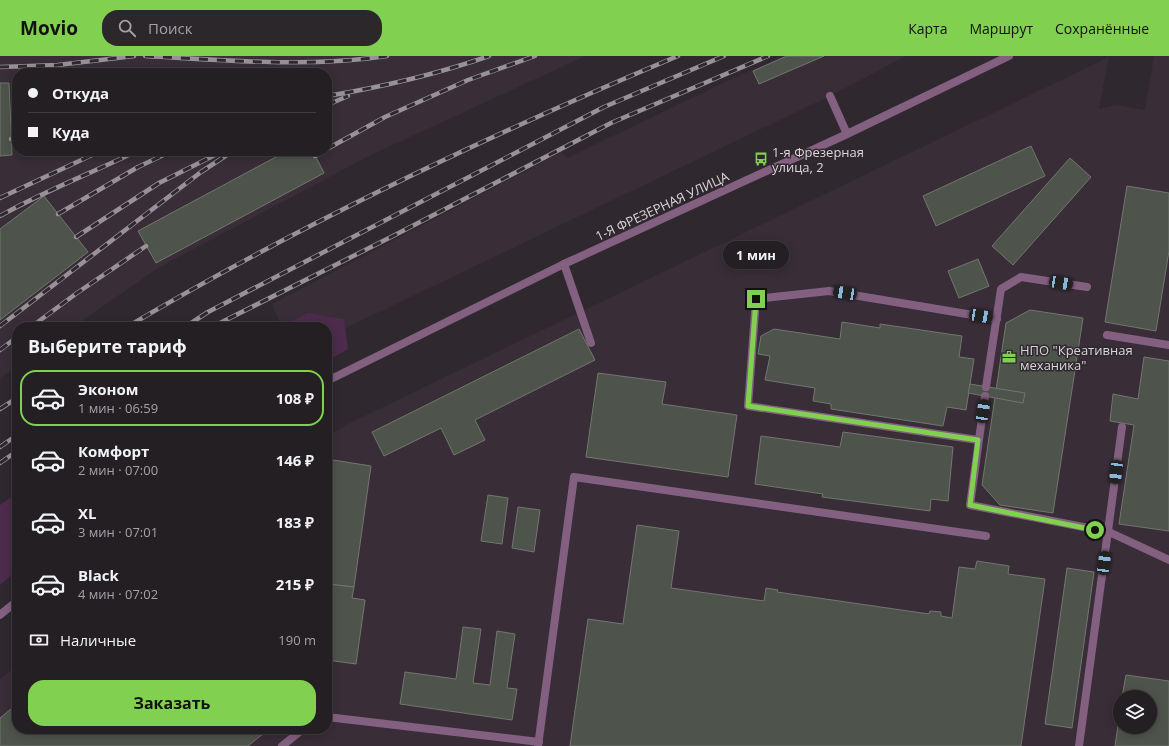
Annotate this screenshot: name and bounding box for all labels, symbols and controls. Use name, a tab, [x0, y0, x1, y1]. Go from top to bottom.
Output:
search box	[102, 10, 382, 46]
text: Movio	[20, 15, 78, 41]
icon: search	[116, 17, 138, 39]
text: Поиск	[148, 18, 192, 38]
text: Карта	[908, 19, 947, 38]
text: Маршрут	[969, 19, 1033, 38]
text: Сохранённые	[1055, 19, 1149, 38]
text: Откуда	[52, 83, 109, 103]
text: Куда	[52, 122, 90, 142]
place label: 1-я Фрезерная улица, 2	[772, 143, 864, 176]
bus stop icon: 1-я Фрезерная улица, 2	[753, 151, 769, 167]
street label: 1-Я ФРЕЗЕРНАЯ УЛИЦА	[592, 167, 732, 245]
callout: 1 мин	[723, 241, 789, 269]
text: 1 мин	[736, 246, 776, 264]
car	[1048, 275, 1074, 291]
car	[832, 285, 858, 301]
route end	[747, 290, 765, 308]
car	[968, 308, 994, 324]
text: Выберите тариф	[28, 334, 187, 358]
place label: НПО "Креативная механика"	[1020, 341, 1133, 374]
office icon: НПО "Креативная механика"	[1001, 349, 1017, 365]
text: Эконом	[78, 379, 138, 399]
icon: car	[30, 380, 66, 416]
text: 108 ₽	[276, 388, 314, 408]
car	[975, 398, 991, 424]
text: 1 мин · 06:59	[78, 399, 158, 417]
text: Комфорт	[78, 441, 149, 461]
icon: car	[30, 442, 66, 478]
text: 146 ₽	[276, 450, 314, 470]
car	[1109, 459, 1123, 485]
text: 2 мин · 07:00	[78, 461, 158, 479]
text: XL	[78, 503, 96, 523]
icon: car	[30, 504, 66, 540]
text: 183 ₽	[276, 512, 314, 532]
route start	[1086, 521, 1104, 539]
text: 3 мин · 07:01	[78, 523, 158, 541]
car	[1096, 550, 1112, 576]
text: Black	[78, 565, 119, 585]
icon: car	[30, 566, 66, 602]
text: 215 ₽	[276, 574, 314, 594]
text: 4 мин · 07:02	[78, 585, 158, 603]
icon: cash	[28, 629, 50, 651]
text: Наличные	[60, 630, 136, 650]
text: 190 m	[278, 631, 316, 649]
button: Заказать	[28, 680, 316, 726]
map controls	[1113, 690, 1157, 734]
button: layers	[1113, 690, 1157, 734]

